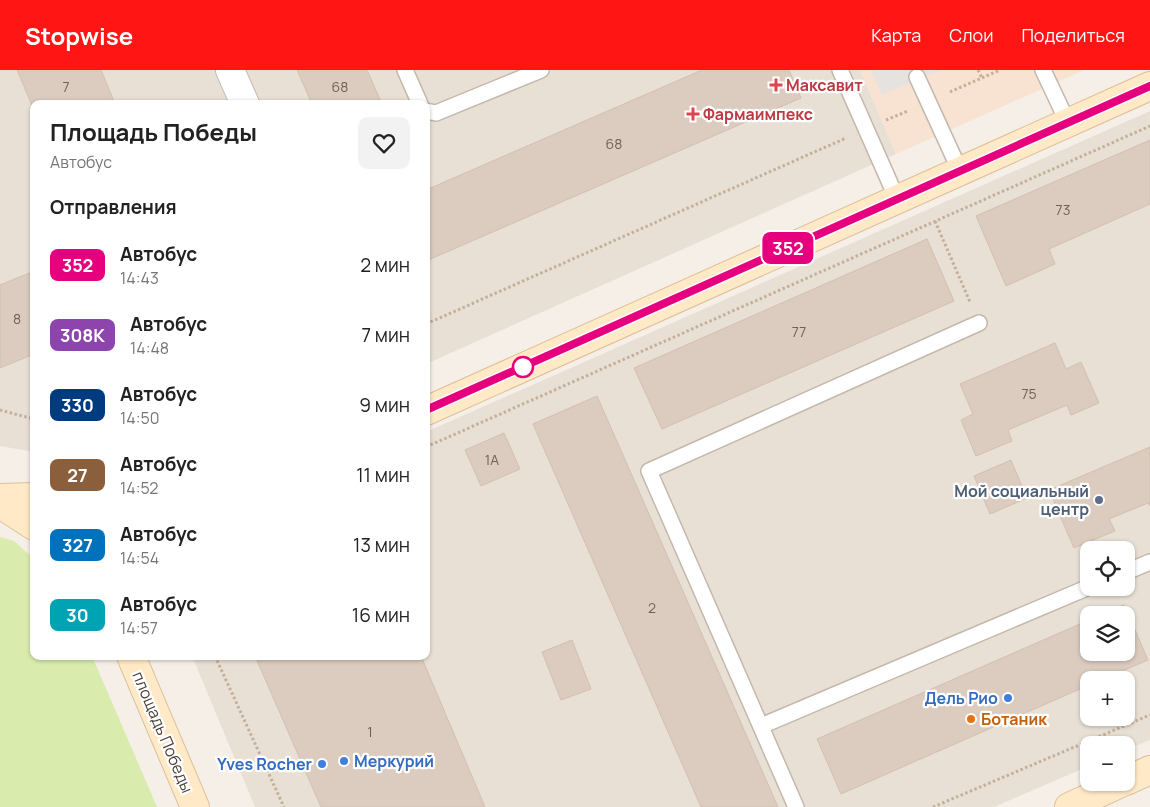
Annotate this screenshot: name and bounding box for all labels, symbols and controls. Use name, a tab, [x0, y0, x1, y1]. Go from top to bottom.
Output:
text: Stopwise	[25, 19, 133, 52]
text: Карта	[871, 23, 921, 47]
text: Слои	[949, 23, 993, 47]
text: Поделиться	[1021, 23, 1125, 47]
place label: Максавит	[786, 74, 863, 96]
house number: 7	[62, 77, 70, 96]
house number: 68	[332, 77, 348, 96]
marker: Максавит	[770, 79, 782, 91]
place label: Фармаимпекс	[703, 103, 813, 125]
marker: Фармаимпекс	[687, 108, 699, 120]
text: Площадь Победы	[50, 115, 257, 148]
button: heart	[358, 117, 410, 169]
house number: 68	[606, 134, 622, 153]
text: Автобус	[50, 151, 112, 173]
text: Отправления	[50, 194, 177, 220]
house number: 73	[1056, 200, 1070, 219]
line badge: 352	[759, 232, 817, 264]
text: 352	[772, 236, 804, 260]
text: Автобус	[120, 241, 197, 267]
text: 2 мин	[360, 252, 410, 278]
text: 352	[62, 253, 93, 277]
text: 14:43	[120, 267, 159, 289]
house number: 8	[13, 309, 21, 328]
text: Автобус	[130, 311, 207, 337]
text: 7 мин	[361, 322, 410, 348]
house number: 77	[792, 322, 806, 341]
text: 308К	[60, 323, 105, 347]
text: 14:48	[130, 337, 169, 359]
unlabelled marker	[512, 356, 534, 378]
text: Автобус	[120, 381, 197, 407]
house number: 75	[1021, 384, 1037, 403]
text: 9 мин	[359, 392, 410, 418]
text: 330	[61, 393, 94, 417]
text: 14:50	[120, 407, 159, 429]
house number: 1А	[485, 450, 499, 469]
text: Автобус	[120, 451, 197, 477]
text: 11 мин	[356, 462, 410, 488]
text: 27	[67, 463, 88, 487]
text: 14:52	[120, 477, 158, 499]
place label: Мой социальный центр	[954, 480, 1089, 520]
marker: Мой социальный центр	[1093, 494, 1105, 506]
text: Автобус	[120, 521, 197, 547]
text: 13 мин	[353, 532, 410, 558]
text: 327	[62, 533, 93, 557]
map controls	[1080, 541, 1135, 791]
button: locate	[1080, 541, 1135, 596]
text: 14:54	[120, 547, 159, 569]
text: Автобус	[120, 591, 197, 617]
house number: 2	[648, 598, 656, 617]
text: 16 мин	[352, 602, 410, 628]
text: 30	[66, 603, 89, 627]
button: layers	[1080, 606, 1135, 661]
text: 14:57	[120, 617, 158, 639]
street label: площадь Победы	[128, 668, 198, 796]
button: +	[1080, 671, 1135, 726]
place label: Дель Рио	[925, 687, 998, 709]
marker: Дель Рио	[1002, 692, 1014, 704]
place label: Ботаник	[981, 708, 1047, 730]
marker: Ботаник	[965, 713, 977, 725]
house number: 1	[367, 722, 373, 741]
button: −	[1080, 736, 1135, 791]
place label: Меркурий	[354, 750, 434, 772]
place label: Yves Rocher	[217, 753, 312, 775]
marker: Меркурий	[338, 755, 350, 767]
marker: Yves Rocher	[316, 758, 328, 770]

